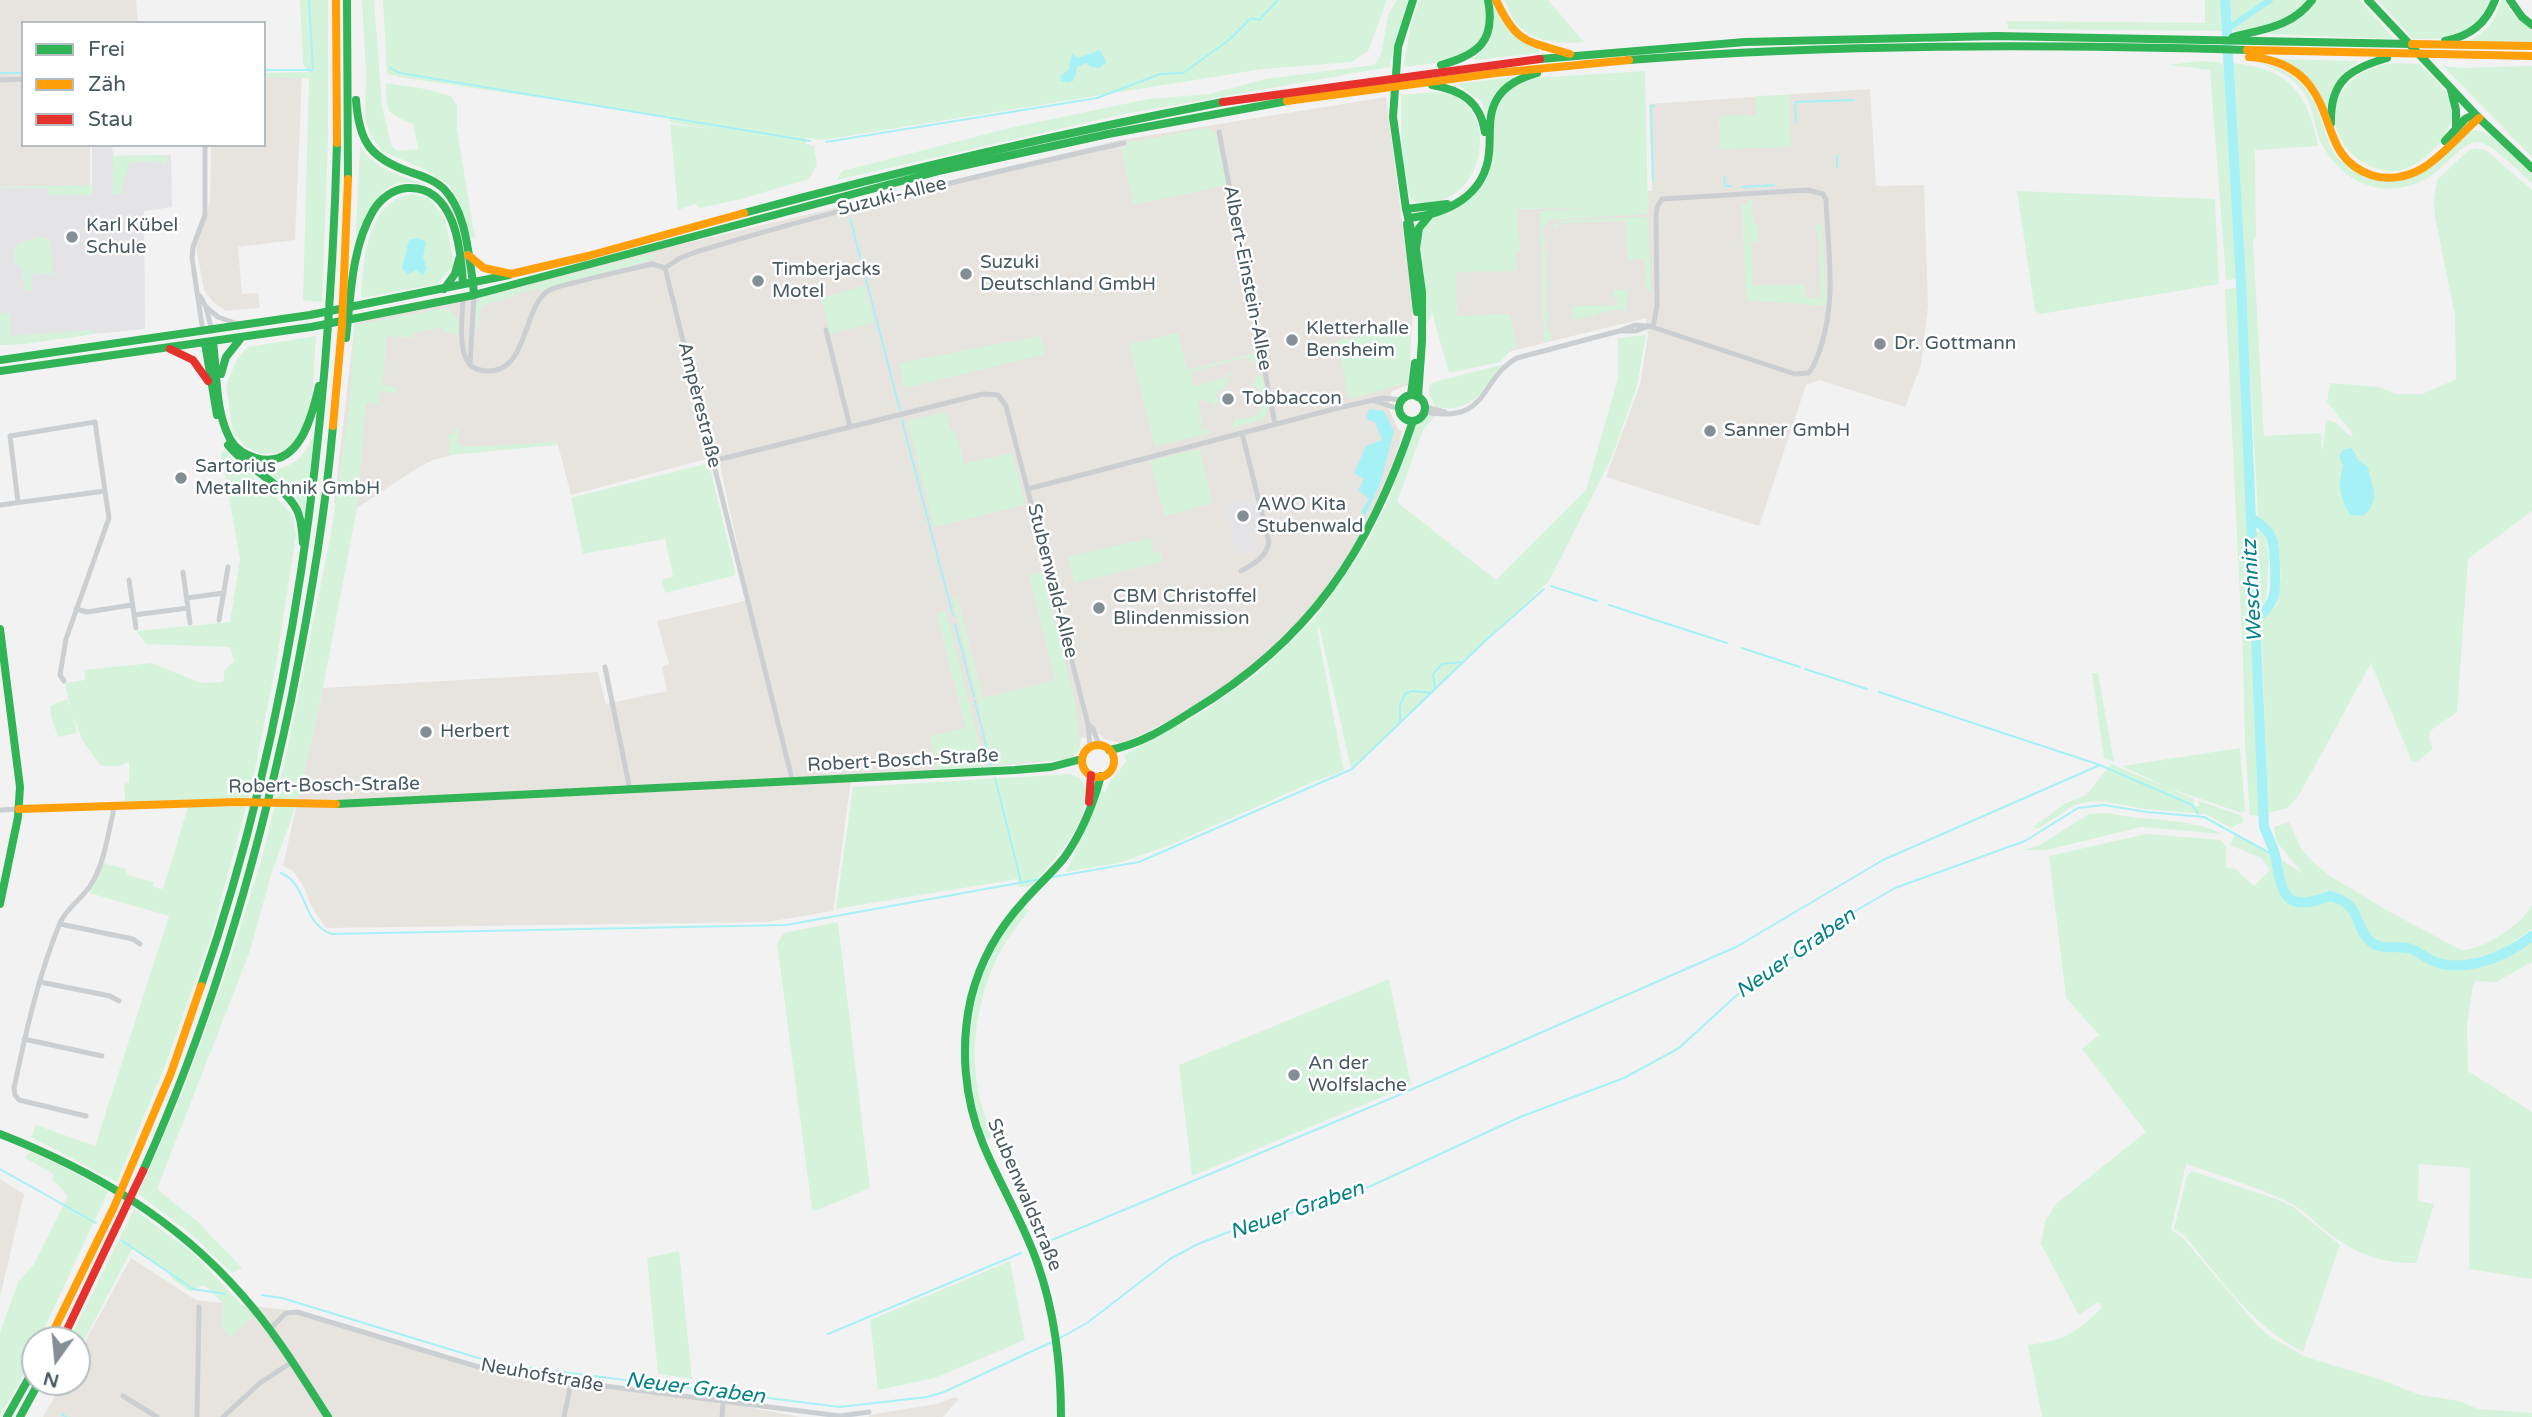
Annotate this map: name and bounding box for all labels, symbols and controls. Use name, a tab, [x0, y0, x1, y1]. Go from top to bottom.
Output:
legend	[21, 21, 266, 147]
text: Frei	[88, 37, 125, 62]
text: Zäh	[88, 72, 126, 97]
text: Stau	[88, 107, 133, 132]
street label: Suzuki-Allee	[835, 172, 949, 222]
street label: Albert-Einstein-Allee	[1218, 184, 1276, 372]
place label: Karl Kübel Schule	[86, 215, 178, 259]
marker: Karl Kübel Schule	[64, 229, 80, 245]
place label: Suzuki Deutschland GmbH	[980, 252, 1156, 296]
place label: Timberjacks Motel	[772, 259, 881, 303]
marker: Suzuki Deutschland GmbH	[958, 266, 974, 282]
marker: Timberjacks Motel	[750, 273, 766, 289]
place label: Kletterhalle Bensheim	[1306, 318, 1409, 362]
marker: Kletterhalle Bensheim	[1284, 332, 1300, 348]
place label: Dr. Gottmann	[1894, 333, 2016, 355]
marker: Dr. Gottmann	[1872, 336, 1888, 352]
street label: Ampèrestraße	[672, 340, 726, 470]
place label: Tobbaccon	[1242, 388, 1342, 410]
marker: Tobbaccon	[1220, 391, 1236, 407]
place label: Sanner GmbH	[1724, 420, 1850, 442]
marker: Sanner GmbH	[1702, 423, 1718, 439]
place label: Sartorius Metalltechnik GmbH	[195, 456, 380, 500]
marker: Sartorius Metalltechnik GmbH	[173, 470, 189, 486]
place label: AWO Kita Stubenwald	[1257, 494, 1364, 538]
street label: Stubenwald-Allee	[1022, 502, 1082, 660]
marker: AWO Kita Stubenwald	[1235, 508, 1251, 524]
water label: Weschnitz	[2238, 539, 2268, 643]
place label: CBM Christoffel Blindenmission	[1113, 586, 1257, 630]
marker: CBM Christoffel Blindenmission	[1091, 600, 1107, 616]
place label: Herbert	[440, 721, 509, 743]
marker: Herbert	[418, 724, 434, 740]
street label: Robert-Bosch-Straße	[807, 745, 999, 777]
street label: Robert-Bosch-Straße	[228, 773, 420, 799]
water label: Neuer Graben	[1731, 903, 1861, 1005]
place label: An der Wolfslache	[1308, 1053, 1407, 1097]
marker: An der Wolfslache	[1286, 1067, 1302, 1083]
street label: Stubenwaldstraße	[982, 1115, 1066, 1275]
water label: Neuer Graben	[1227, 1176, 1367, 1246]
north arrow	[21, 1326, 91, 1396]
street label: Neuhofstraße	[479, 1354, 605, 1398]
text: N	[41, 1367, 61, 1392]
water label: Neuer Graben	[624, 1368, 766, 1410]

